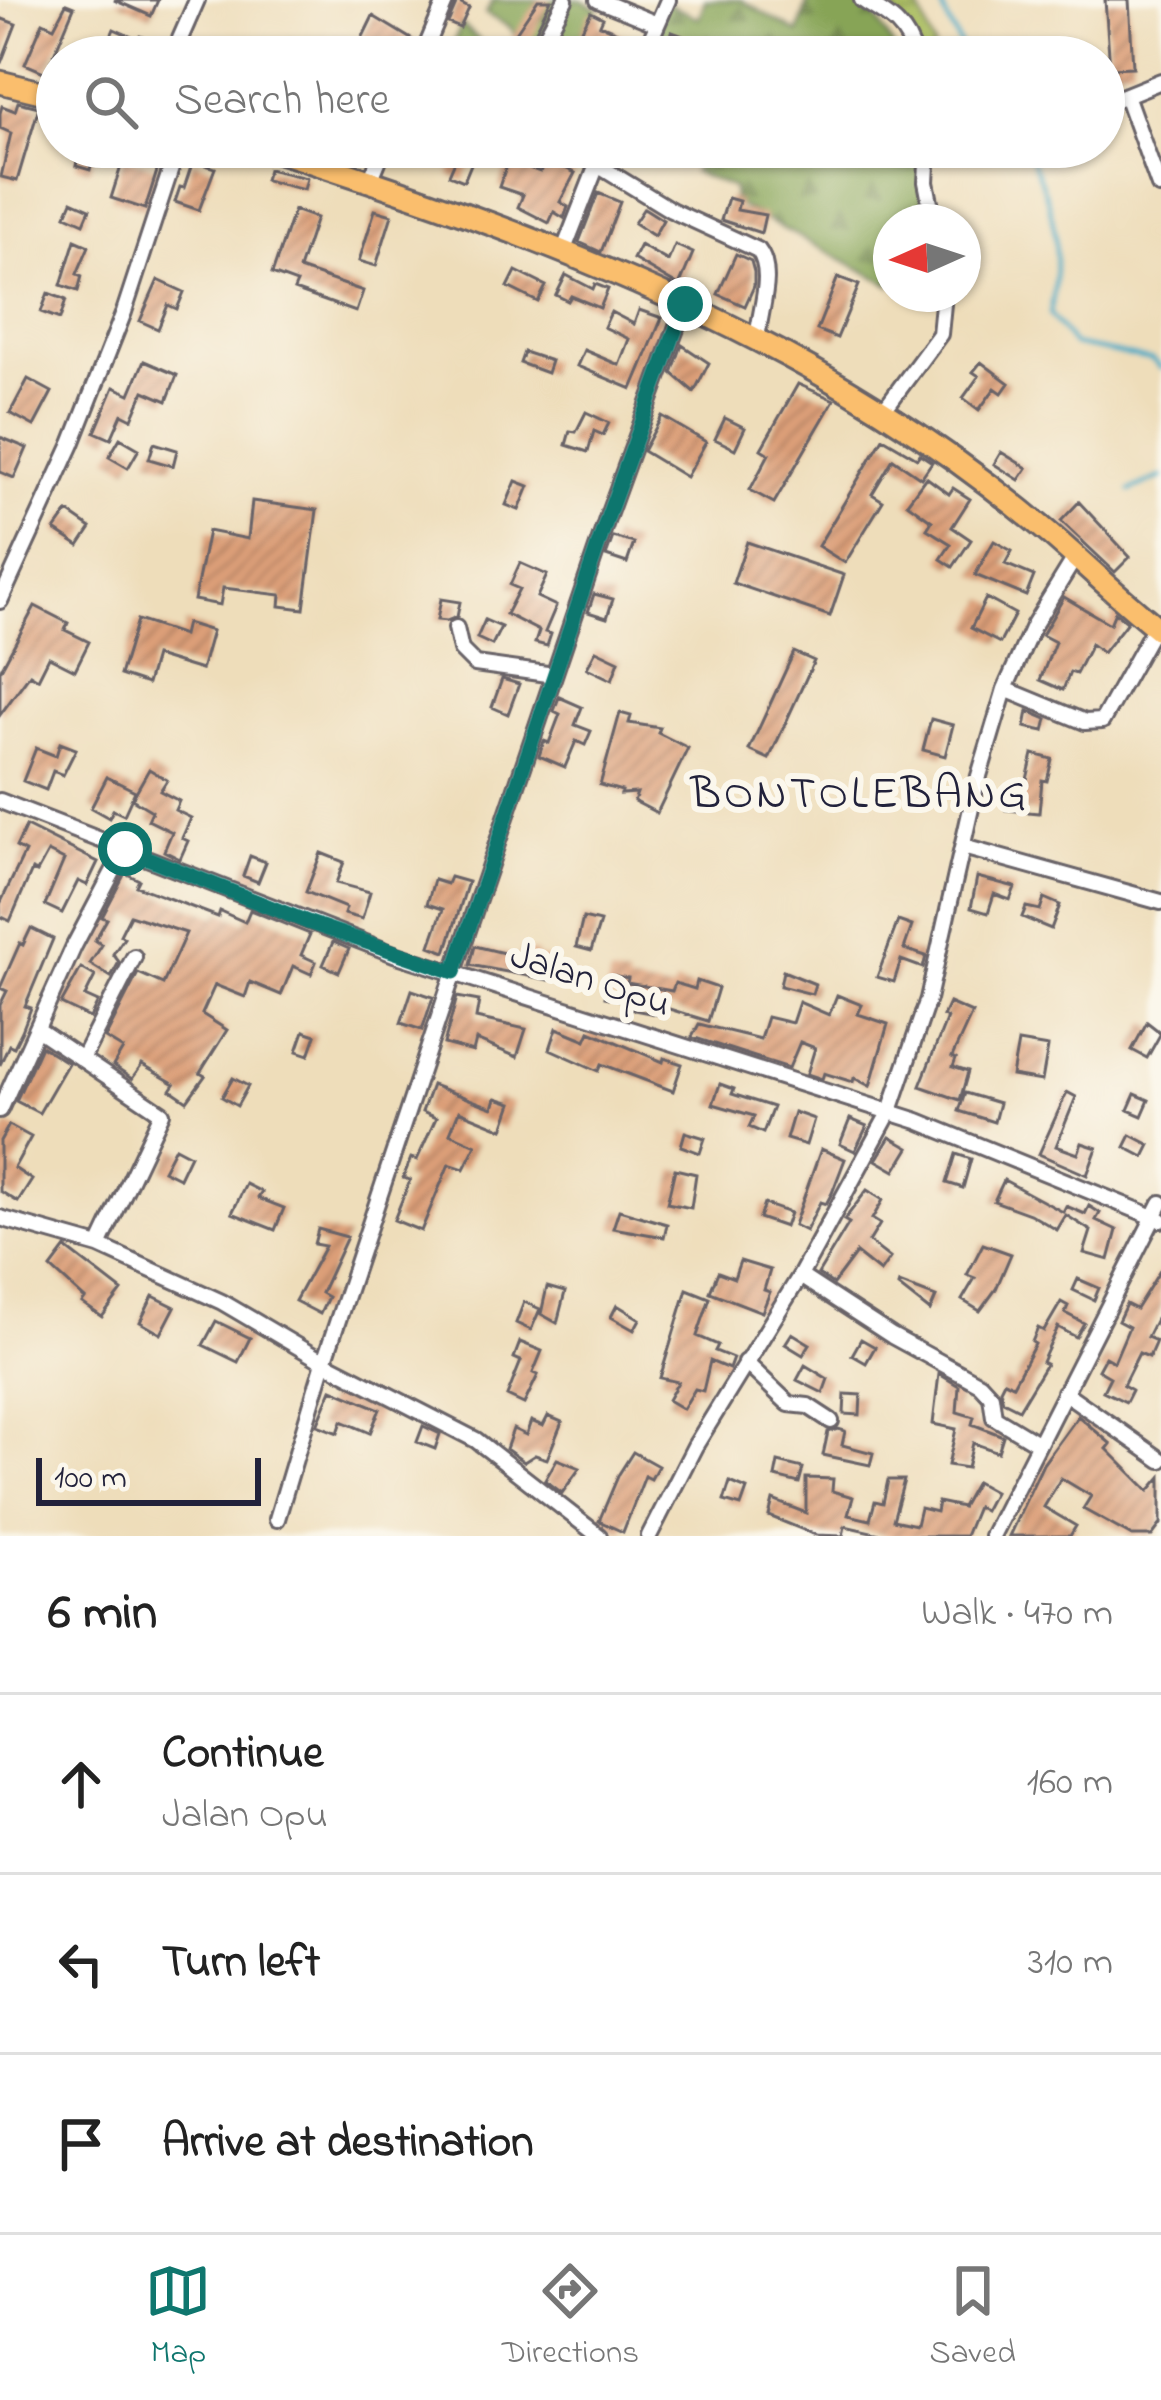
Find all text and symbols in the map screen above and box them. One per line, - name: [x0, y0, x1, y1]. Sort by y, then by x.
- search box: [36, 36, 1125, 168]
- icon: search: [78, 69, 144, 135]
- text: Search here: [174, 69, 390, 135]
- north arrow: [873, 204, 981, 312]
- route end: [658, 277, 712, 331]
- district label: BONTOLEBANG: [689, 763, 1030, 829]
- route start: [98, 822, 152, 876]
- street label: Jalan Opu: [502, 928, 678, 1034]
- scale bar: [36, 1452, 261, 1505]
- text: 100 m: [54, 1455, 127, 1503]
- text: 6 min: [48, 1577, 157, 1652]
- text: Walk · 470 m: [921, 1586, 1113, 1643]
- text: Continue: [162, 1722, 323, 1788]
- icon: ahead: [48, 1751, 114, 1817]
- text: 160 m: [1027, 1755, 1113, 1812]
- text: Jalan Opu: [162, 1788, 328, 1845]
- icon: left: [48, 1931, 114, 1997]
- text: Turn left: [162, 1931, 320, 1997]
- text: 310 m: [1028, 1935, 1113, 1992]
- icon: arrive: [48, 2111, 114, 2177]
- text: Arrive at destination: [162, 2111, 533, 2177]
- tab: Map: [145, 2258, 211, 2378]
- tab: Directions: [502, 2258, 639, 2378]
- tab: Saved: [930, 2258, 1016, 2378]

